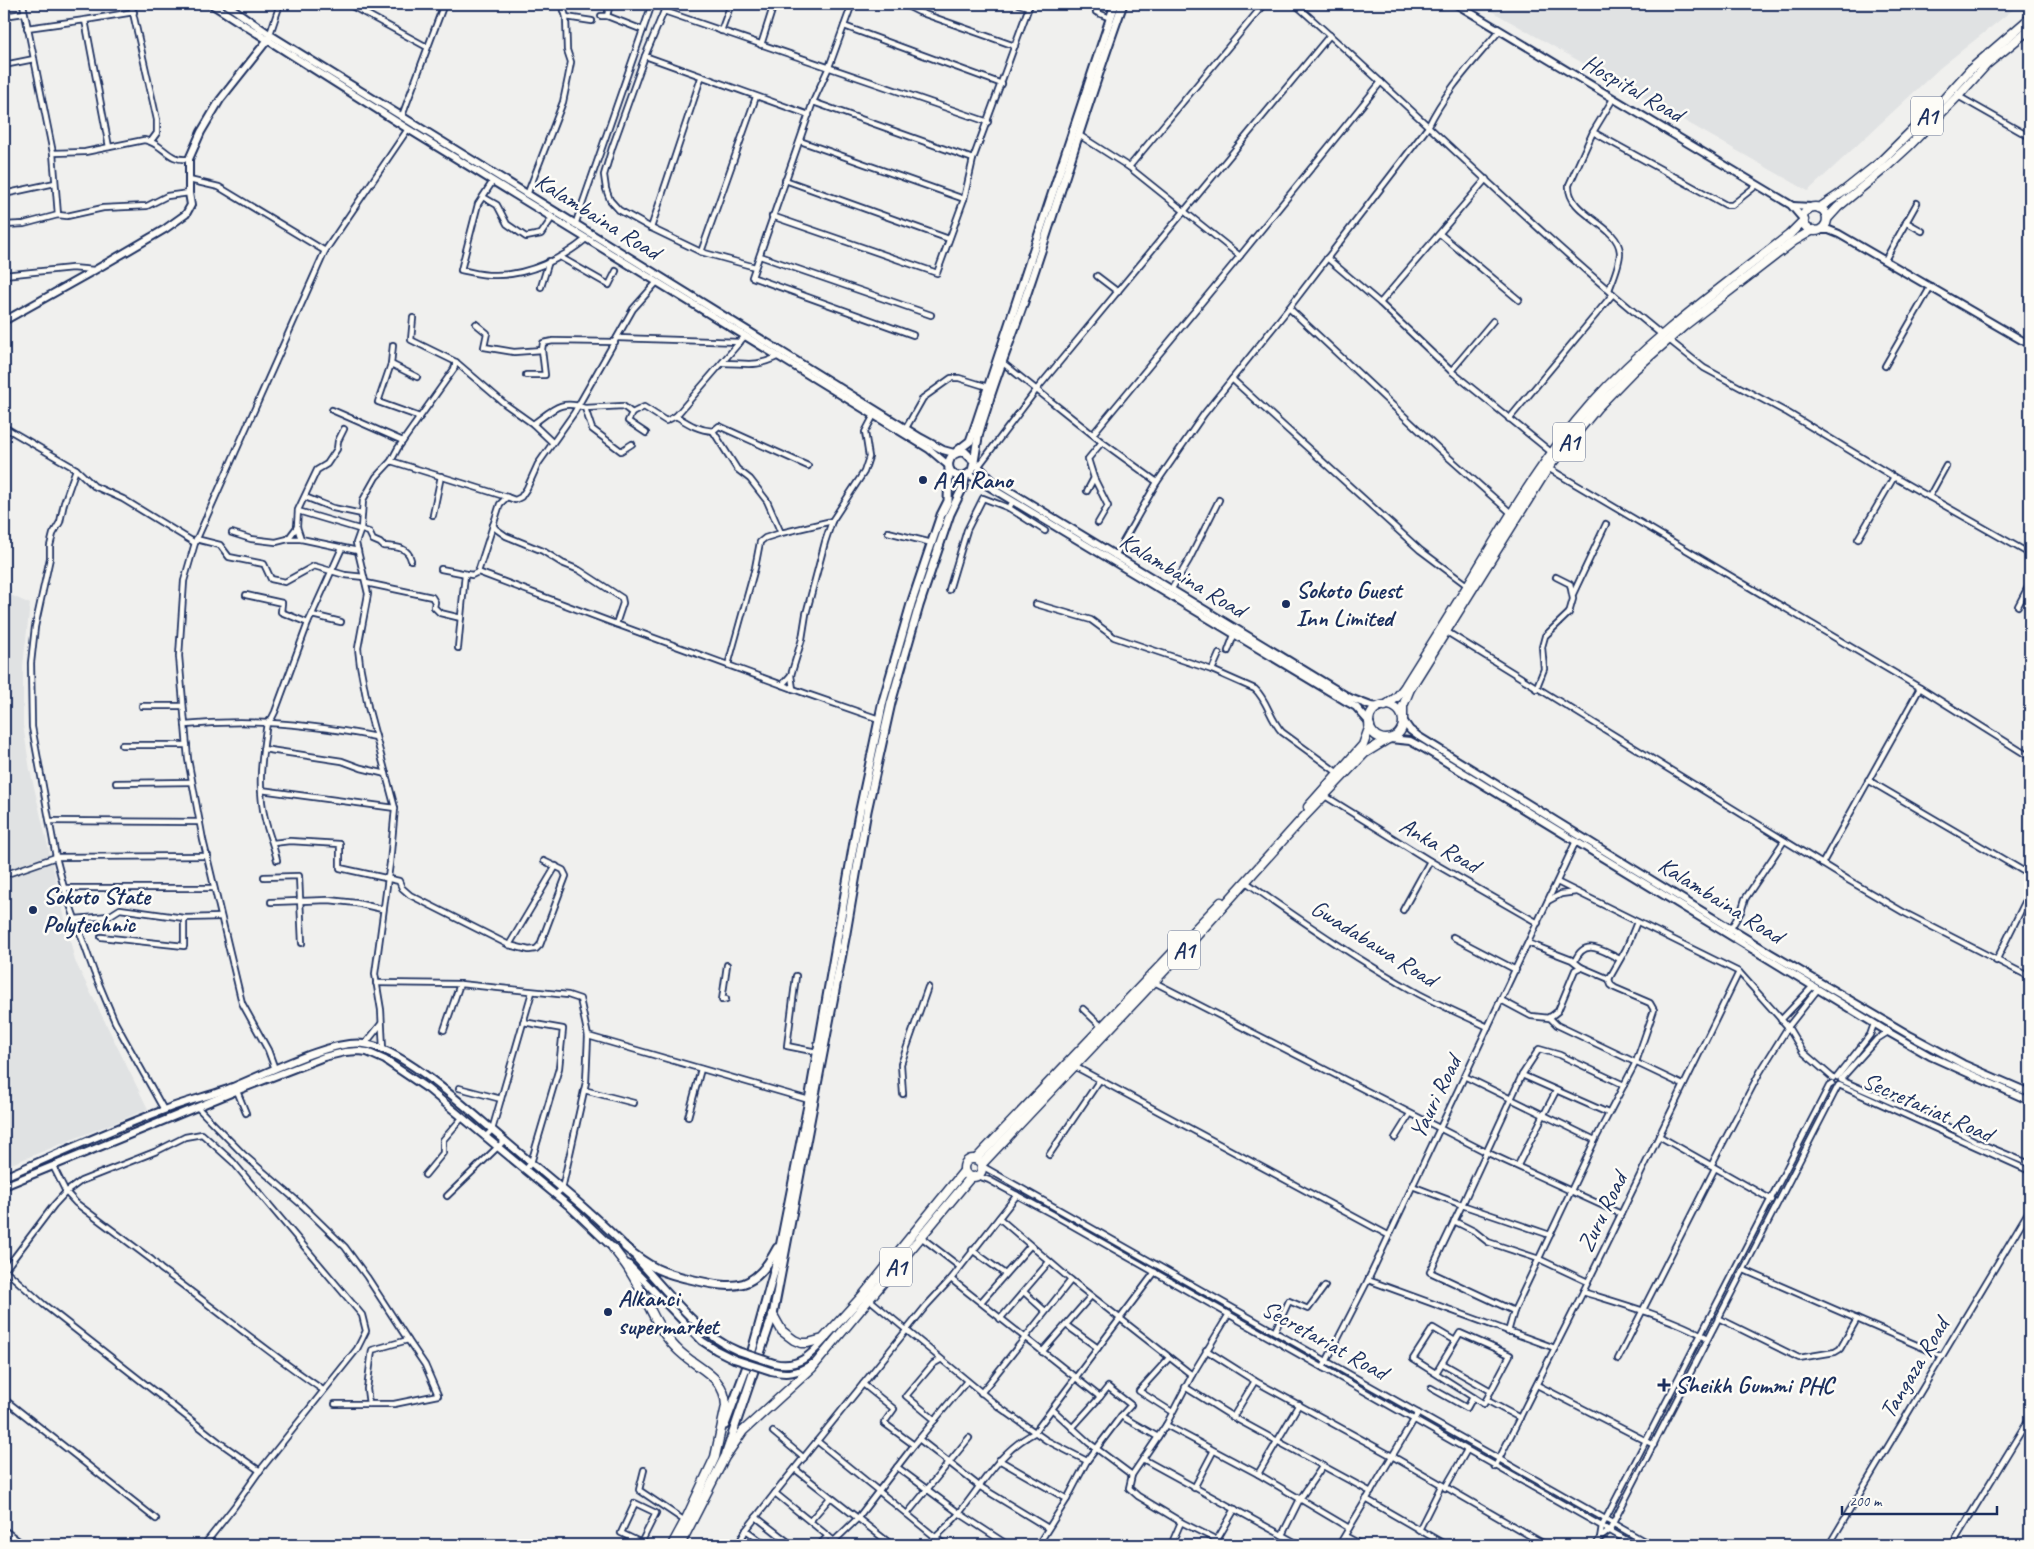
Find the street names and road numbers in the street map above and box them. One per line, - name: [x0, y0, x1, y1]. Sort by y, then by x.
- street label: Hospital Road: [1577, 47, 1692, 131]
- road number: A1: [1911, 96, 1943, 136]
- street label: Kalambaina Road: [530, 166, 669, 268]
- road number: A1: [1553, 422, 1585, 462]
- street label: Kalambaina Road: [1114, 526, 1255, 626]
- street label: Anka Road: [1394, 810, 1489, 882]
- street label: Kalambaina Road: [1653, 850, 1792, 952]
- street label: Gwadabawa Road: [1305, 892, 1446, 996]
- road number: A1: [1168, 930, 1200, 970]
- street label: Yauri Road: [1402, 1048, 1469, 1143]
- street label: Secretariat Road: [1858, 1065, 2001, 1150]
- street label: Zuru Road: [1570, 1164, 1636, 1256]
- road number: A1: [880, 1248, 912, 1286]
- street label: Secretariat Road: [1257, 1293, 1396, 1389]
- street label: Tangaza Road: [1872, 1309, 1957, 1424]

